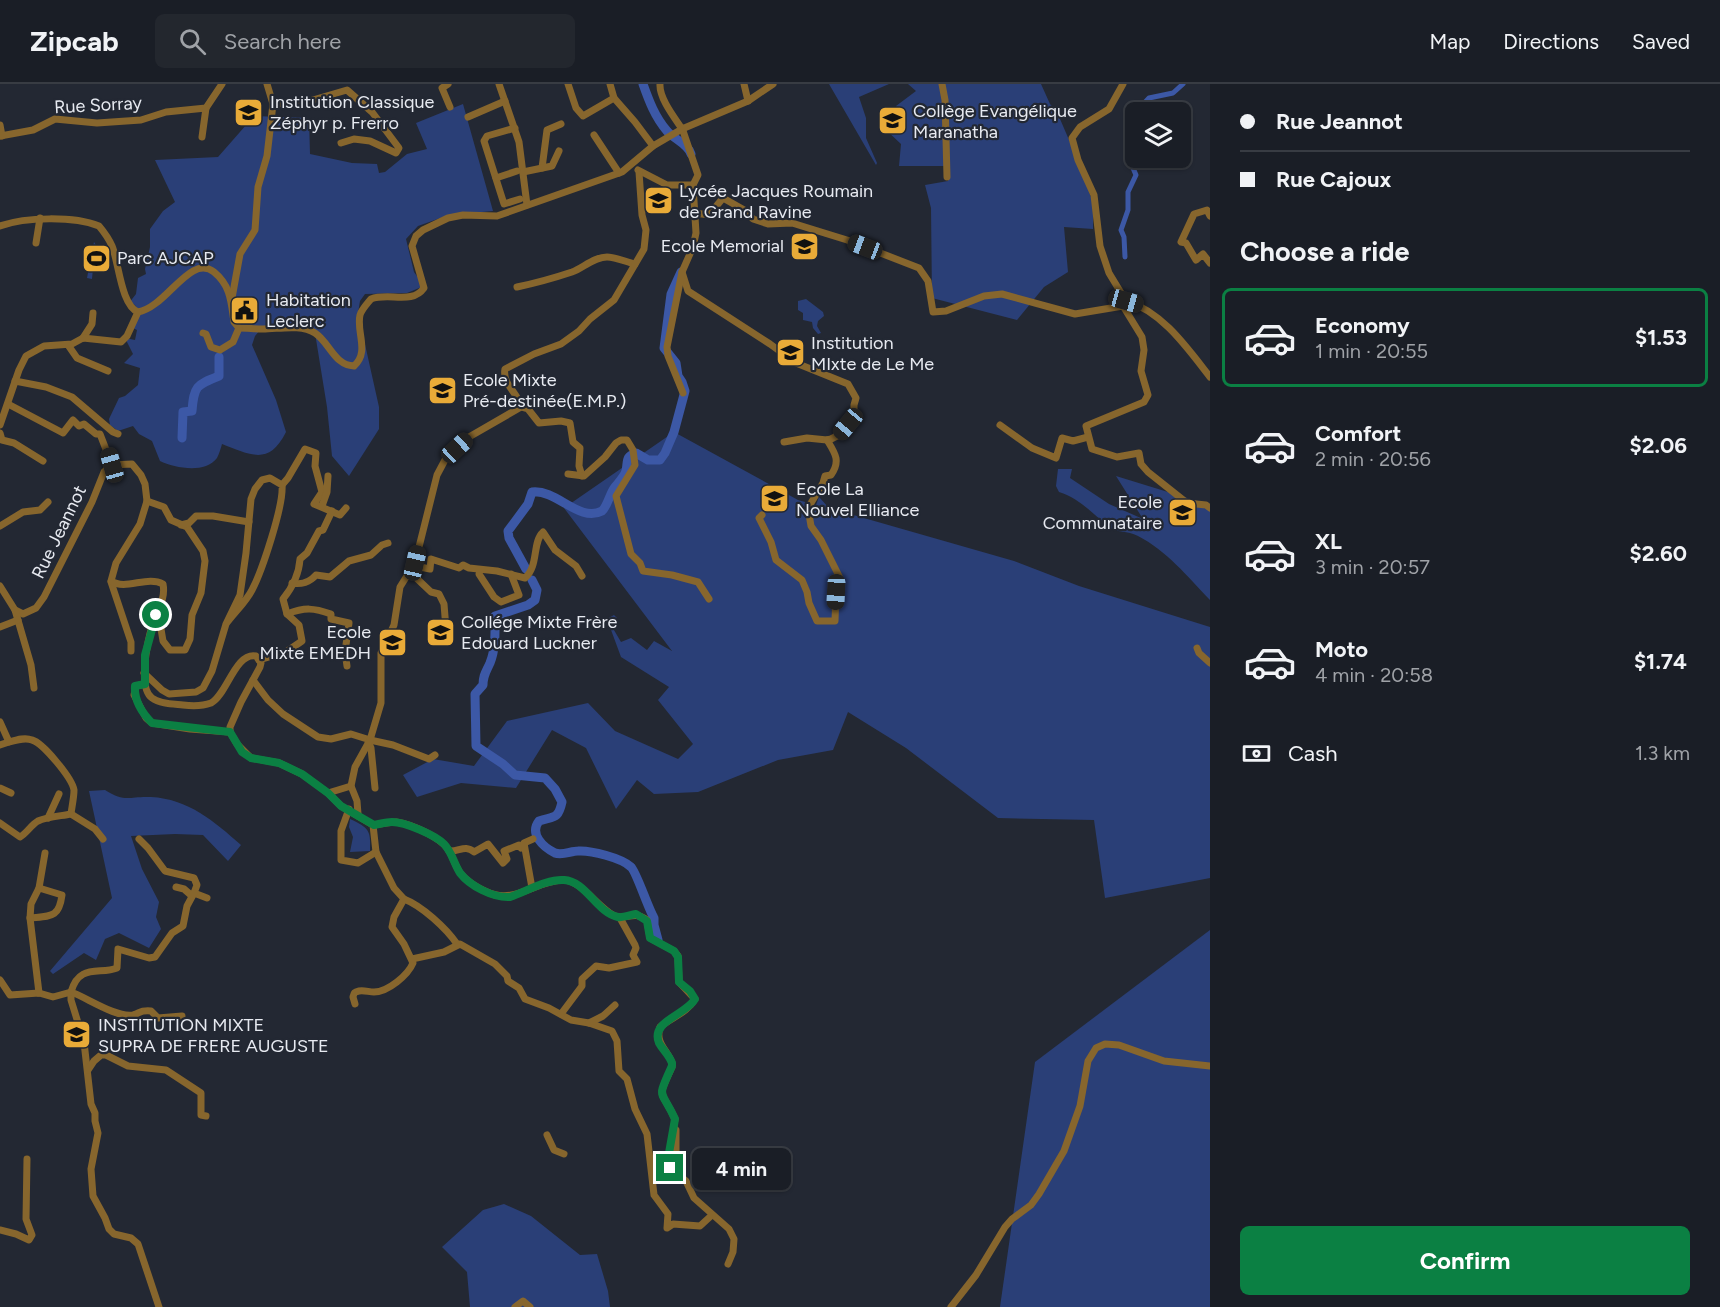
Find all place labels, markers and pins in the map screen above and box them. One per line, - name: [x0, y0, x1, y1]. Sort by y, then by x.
- place label: Institution Classique Zéphyr p. Frerro: [270, 91, 435, 134]
- school or university icon: Institution Classique Zéphyr p. Frerro: [233, 96, 265, 128]
- place label: Collège Evangélique Maranatha: [913, 100, 1077, 143]
- school or university icon: Collège Evangélique Maranatha: [876, 105, 908, 137]
- place label: Lycée Jacques Roumain de Grand Ravine: [679, 180, 873, 223]
- school or university icon: Lycée Jacques Roumain de Grand Ravine: [642, 185, 674, 217]
- school or university icon: Ecole Memorial: [789, 230, 821, 262]
- place label: Ecole Memorial: [661, 235, 784, 257]
- sports icon: Parc AJCAP: [80, 242, 112, 274]
- place label: Parc AJCAP: [117, 247, 214, 269]
- place label: Habitation Leclerc: [266, 289, 351, 332]
- public building icon: Habitation Leclerc: [229, 294, 261, 326]
- place label: Institution MIxte de Le Me: [811, 332, 934, 375]
- school or university icon: Institution MIxte de Le Me: [774, 337, 806, 369]
- place label: Ecole Mixte Pré-destinée(E.M.P.): [463, 369, 626, 412]
- school or university icon: Ecole Mixte Pré-destinée(E.M.P.): [426, 374, 458, 406]
- place label: Ecole La Nouvel Elliance: [796, 478, 920, 521]
- school or university icon: Ecole La Nouvel Elliance: [759, 483, 791, 515]
- place label: Ecole Communataire: [1043, 491, 1162, 534]
- school or university icon: Ecole Communataire: [1167, 496, 1199, 528]
- place label: Collége Mixte Frère Edouard Luckner: [461, 611, 618, 654]
- school or university icon: Collége Mixte Frère Edouard Luckner: [424, 616, 456, 648]
- place label: Ecole Mixte EMEDH: [260, 621, 371, 664]
- school or university icon: Ecole Mixte EMEDH: [376, 626, 408, 658]
- place label: INSTITUTION MIXTE SUPRA DE FRERE AUGUSTE: [98, 1014, 329, 1057]
- school or university icon: INSTITUTION MIXTE SUPRA DE FRERE AUGUSTE: [61, 1019, 93, 1051]

